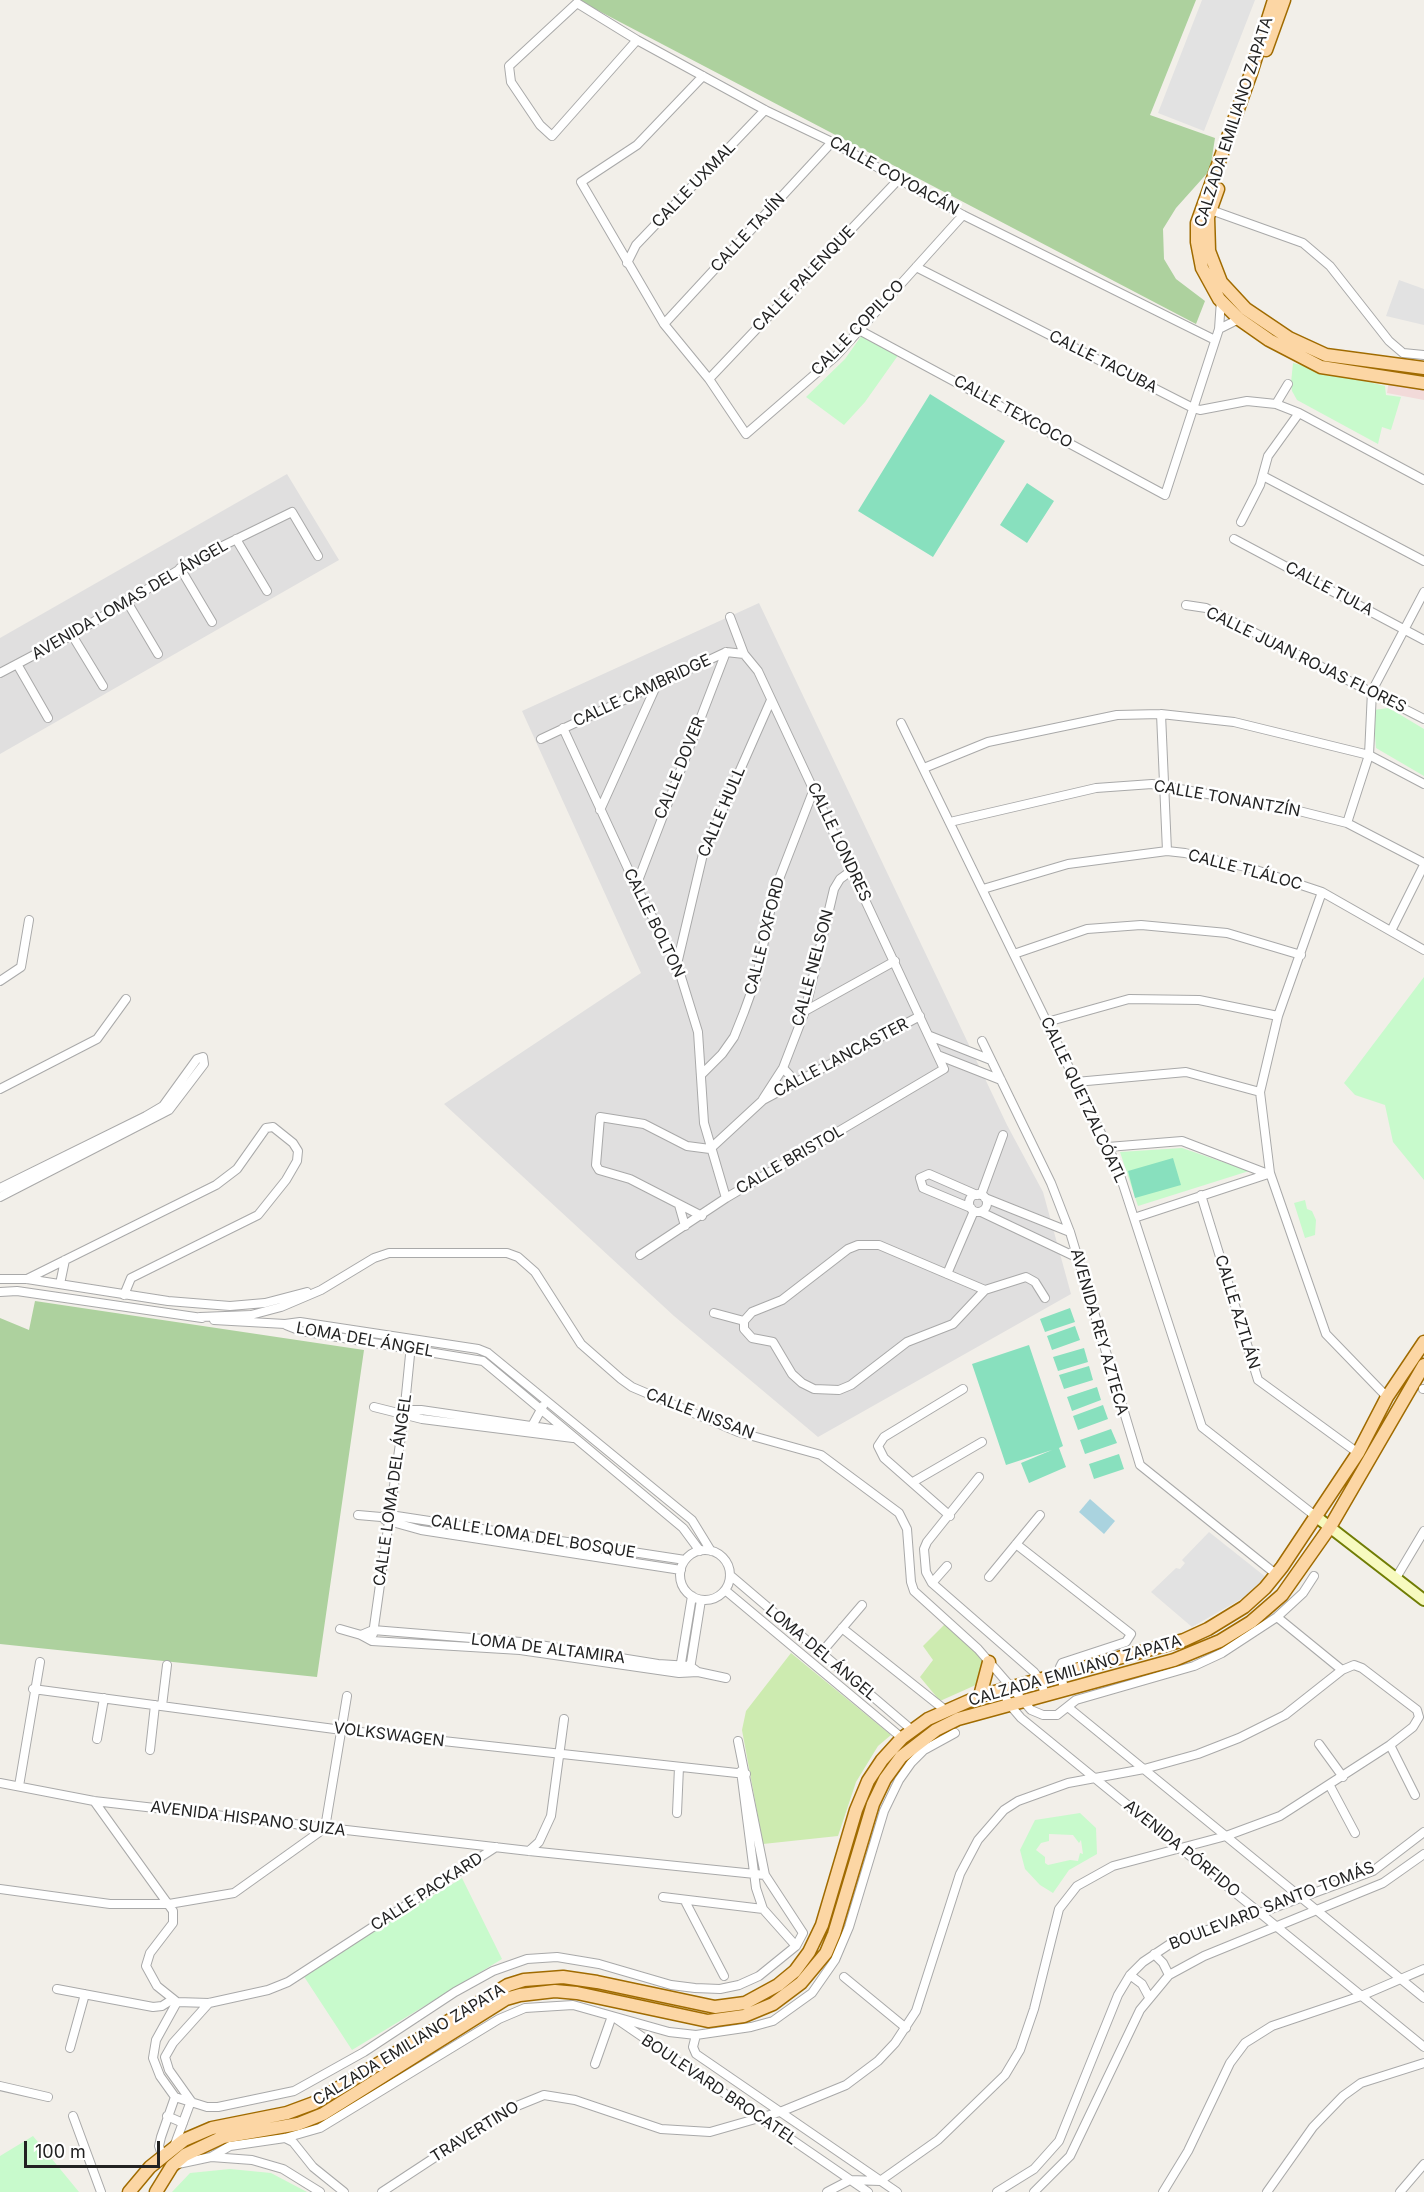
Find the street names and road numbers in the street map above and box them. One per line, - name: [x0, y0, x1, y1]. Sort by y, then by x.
- street label: CALZADA EMILIANO ZAPATA: [1191, 14, 1277, 230]
- street label: CALLE COYOACÁN: [826, 132, 962, 220]
- street label: CALLE UXMAL: [648, 138, 740, 232]
- street label: CALLE TAJÍN: [707, 190, 789, 276]
- street label: CALLE PALENQUE: [749, 222, 859, 336]
- street label: CALLE COPILCO: [807, 276, 909, 380]
- street label: CALLE TACUBA: [1046, 326, 1160, 398]
- street label: CALLE TEXCOCO: [950, 371, 1076, 453]
- street label: AVENIDA LOMAS DEL ÁNGEL: [29, 536, 231, 664]
- street label: CALLE TULA: [1282, 558, 1376, 620]
- street label: CALLE JUAN ROJAS FLORES: [1203, 603, 1409, 717]
- street label: CALLE CAMBRIDGE: [570, 651, 714, 731]
- street label: CALLE DOVER: [651, 714, 709, 822]
- street label: CALLE HULL: [694, 764, 750, 860]
- street label: CALLE TONANTZÍN: [1152, 777, 1302, 821]
- street label: CALLE LONDRES: [803, 779, 875, 905]
- street label: CALLE TLÁLOC: [1186, 846, 1304, 894]
- street label: CALLE BOLTON: [619, 865, 689, 981]
- street label: CALLE OXFORD: [741, 875, 789, 997]
- street label: CALLE NELSON: [788, 908, 838, 1028]
- street label: CALLE LANCASTER: [770, 1014, 912, 1102]
- street label: CALLE QUETZALCÓATL: [1036, 1014, 1130, 1186]
- street label: CALLE BRISTOL: [733, 1121, 847, 1199]
- street label: AVENIDA REY AZTECA: [1066, 1247, 1132, 1417]
- street label: CALLE AZTLÁN: [1211, 1253, 1263, 1371]
- street label: LOMA DEL ÁNGEL: [295, 1318, 435, 1362]
- street label: CALLE NISSAN: [643, 1385, 757, 1443]
- street label: CALLE LOMA DEL ÁNGEL: [370, 1393, 416, 1587]
- street label: CALLE LOMA DEL BOSQUE: [429, 1511, 637, 1563]
- street label: LOMA DEL ÁNGEL: [762, 1601, 880, 1705]
- street label: LOMA DE ALTAMIRA: [470, 1630, 626, 1668]
- street label: CALZADA EMILIANO ZAPATA: [966, 1631, 1184, 1711]
- street label: VOLKSWAGEN: [332, 1719, 446, 1751]
- street label: AVENIDA PÓRFIDO: [1120, 1796, 1244, 1902]
- street label: AVENIDA HISPANO SUIZA: [149, 1798, 347, 1840]
- street label: CALLE PACKARD: [367, 1849, 487, 1935]
- street label: BOULEVARD SANTO TOMÁS: [1167, 1858, 1377, 1954]
- street label: CALZADA EMILIANO ZAPATA: [310, 1980, 508, 2110]
- street label: BOULEVARD BROCATEL: [638, 2031, 800, 2149]
- street label: TRAVERTINO: [427, 2097, 523, 2167]

